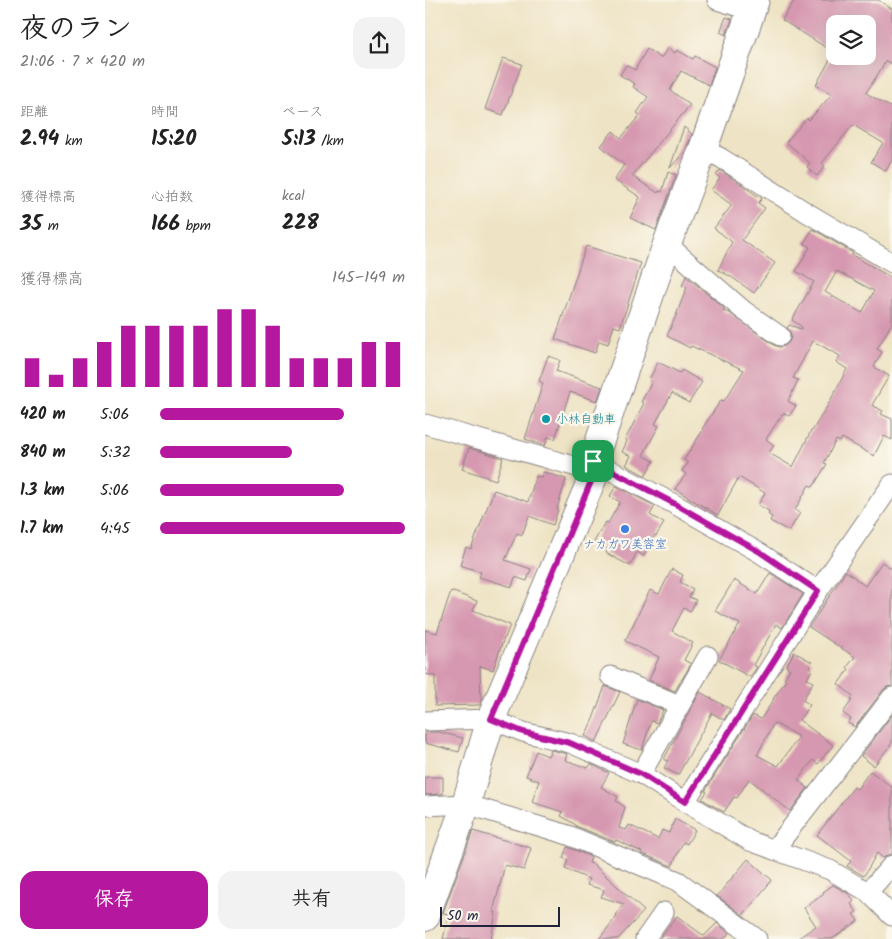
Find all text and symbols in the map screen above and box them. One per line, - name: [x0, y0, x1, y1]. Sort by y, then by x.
- text: 夜のラン: [20, 7, 132, 52]
- map controls: [826, 15, 876, 65]
- button: layers: [826, 15, 876, 65]
- button: share: [353, 17, 405, 69]
- text: 21:06 · 7 × 420 m: [20, 49, 145, 74]
- text: 距離: [20, 101, 48, 123]
- text: 時間: [151, 101, 179, 123]
- text: ペース: [282, 101, 323, 123]
- text: 2.94: [20, 123, 59, 156]
- text: 15:20: [151, 123, 196, 156]
- text: 5:13: [282, 123, 316, 156]
- text: km: [59, 130, 83, 152]
- text: /km: [316, 130, 344, 152]
- text: kcal: [282, 185, 305, 207]
- text: 獲得標高: [20, 186, 76, 208]
- text: 心拍数: [151, 186, 193, 208]
- text: 228: [282, 207, 319, 240]
- text: 35: [20, 208, 42, 241]
- text: 166: [151, 208, 180, 241]
- text: m: [42, 215, 59, 237]
- text: bpm: [180, 215, 211, 237]
- text: 145–149 m: [332, 265, 405, 290]
- text: 獲得標高: [20, 267, 84, 292]
- text: 420 m: [20, 402, 66, 427]
- text: 5:06: [100, 402, 129, 427]
- place label: 小林自動車: [556, 410, 616, 429]
- marker: 小林自動車: [540, 413, 552, 425]
- text: 840 m: [20, 440, 66, 465]
- text: 5:32: [100, 440, 131, 465]
- pin: [572, 440, 614, 482]
- icon: arrive: [579, 447, 607, 475]
- text: 1.3 km: [20, 478, 65, 503]
- text: 5:06: [100, 478, 129, 503]
- text: 1.7 km: [20, 516, 63, 541]
- text: 4:45: [100, 516, 130, 541]
- marker: ナカガワ美容室: [619, 523, 631, 535]
- place label: ナカガワ美容室: [583, 535, 667, 554]
- button: 保存: [20, 871, 208, 929]
- button: 共有: [218, 871, 405, 929]
- scale bar: [440, 904, 560, 927]
- text: 50 m: [447, 905, 478, 927]

